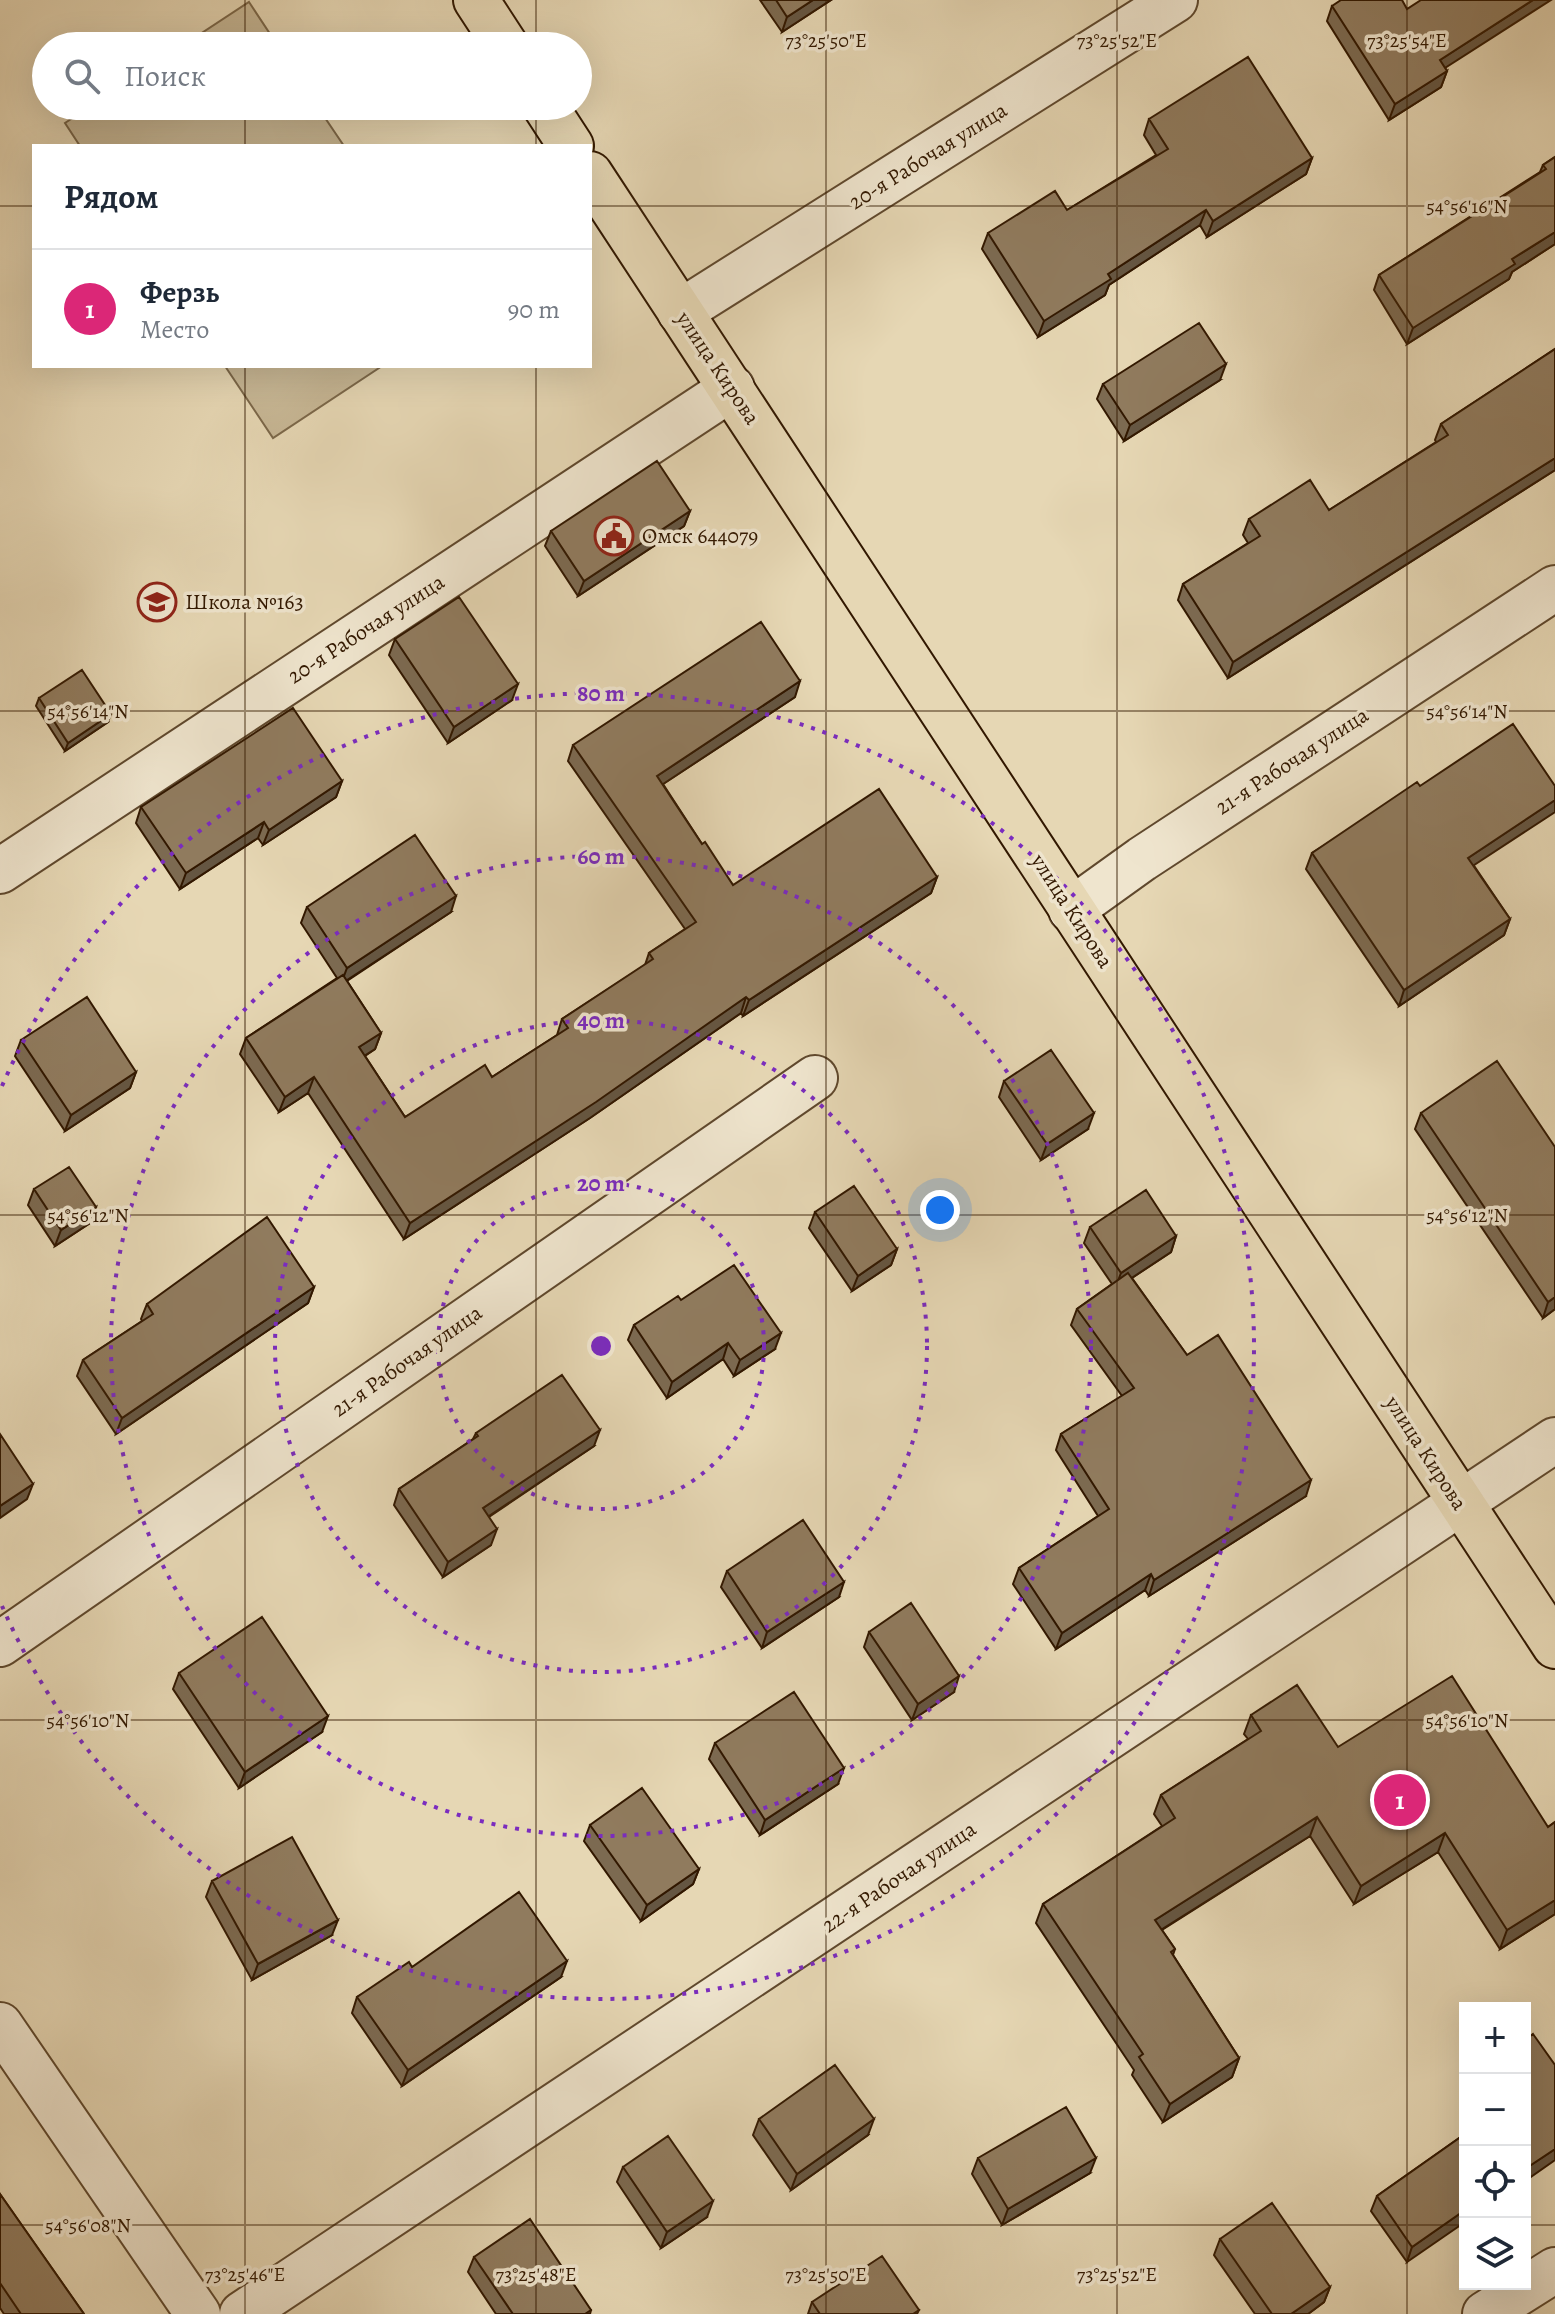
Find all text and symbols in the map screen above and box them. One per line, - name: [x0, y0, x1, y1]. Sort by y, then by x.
- text: 73°25'50"E: [785, 27, 867, 54]
- text: 73°25'52"E: [1077, 27, 1157, 54]
- text: 73°25'54"E: [1367, 27, 1447, 54]
- search box: [32, 32, 592, 120]
- icon: search: [60, 54, 104, 98]
- text: Поиск: [124, 56, 206, 96]
- street label: 20-я Рабочая улица: [843, 95, 1014, 217]
- text: Рядом: [64, 173, 158, 220]
- text: 54°56'16"N: [1426, 193, 1508, 220]
- text: Ферзь: [140, 272, 219, 312]
- text: 1: [85, 292, 95, 327]
- text: 90 m: [508, 292, 560, 327]
- street label: улица Кирова: [668, 305, 767, 431]
- text: Место: [140, 312, 209, 347]
- public building icon: Омск 644079: [593, 515, 635, 557]
- place label: Омск 644079: [642, 521, 758, 551]
- street label: 20-я Рабочая улица: [282, 567, 451, 691]
- school or university icon: Школа №163: [136, 581, 178, 623]
- place label: Школа №163: [185, 587, 304, 617]
- text: 80 m: [577, 677, 625, 709]
- text: 54°56'14"N: [47, 698, 129, 725]
- text: 54°56'14"N: [1426, 698, 1508, 725]
- street label: 21-я Рабочая улица: [1210, 700, 1375, 822]
- text: 60 m: [577, 840, 625, 872]
- street label: улица Кирова: [1023, 847, 1121, 975]
- text: 40 m: [577, 1004, 625, 1036]
- text: 20 m: [577, 1167, 625, 1199]
- your location: [920, 1190, 960, 1230]
- text: 54°56'12"N: [47, 1202, 129, 1229]
- text: 54°56'12"N: [1426, 1202, 1508, 1229]
- street label: 21-я Рабочая улица: [326, 1297, 489, 1424]
- centre of rings: [587, 1332, 615, 1360]
- street label: улица Кирова: [1377, 1389, 1475, 1517]
- text: 54°56'10"N: [47, 1707, 129, 1734]
- text: 54°56'10"N: [1426, 1707, 1508, 1734]
- pin: 1: [1374, 1770, 1426, 1830]
- street label: 22-я Рабочая улица: [816, 1814, 983, 1940]
- map controls: [1459, 2002, 1531, 2290]
- button: +: [1459, 2002, 1531, 2074]
- button: −: [1459, 2074, 1531, 2146]
- button: locate: [1459, 2146, 1531, 2218]
- text: 54°56'08"N: [45, 2212, 131, 2239]
- button: layers: [1459, 2218, 1531, 2290]
- text: 73°25'46"E: [205, 2261, 285, 2288]
- text: 73°25'48"E: [496, 2261, 576, 2288]
- text: 73°25'50"E: [785, 2261, 867, 2288]
- text: 73°25'52"E: [1077, 2261, 1157, 2288]

